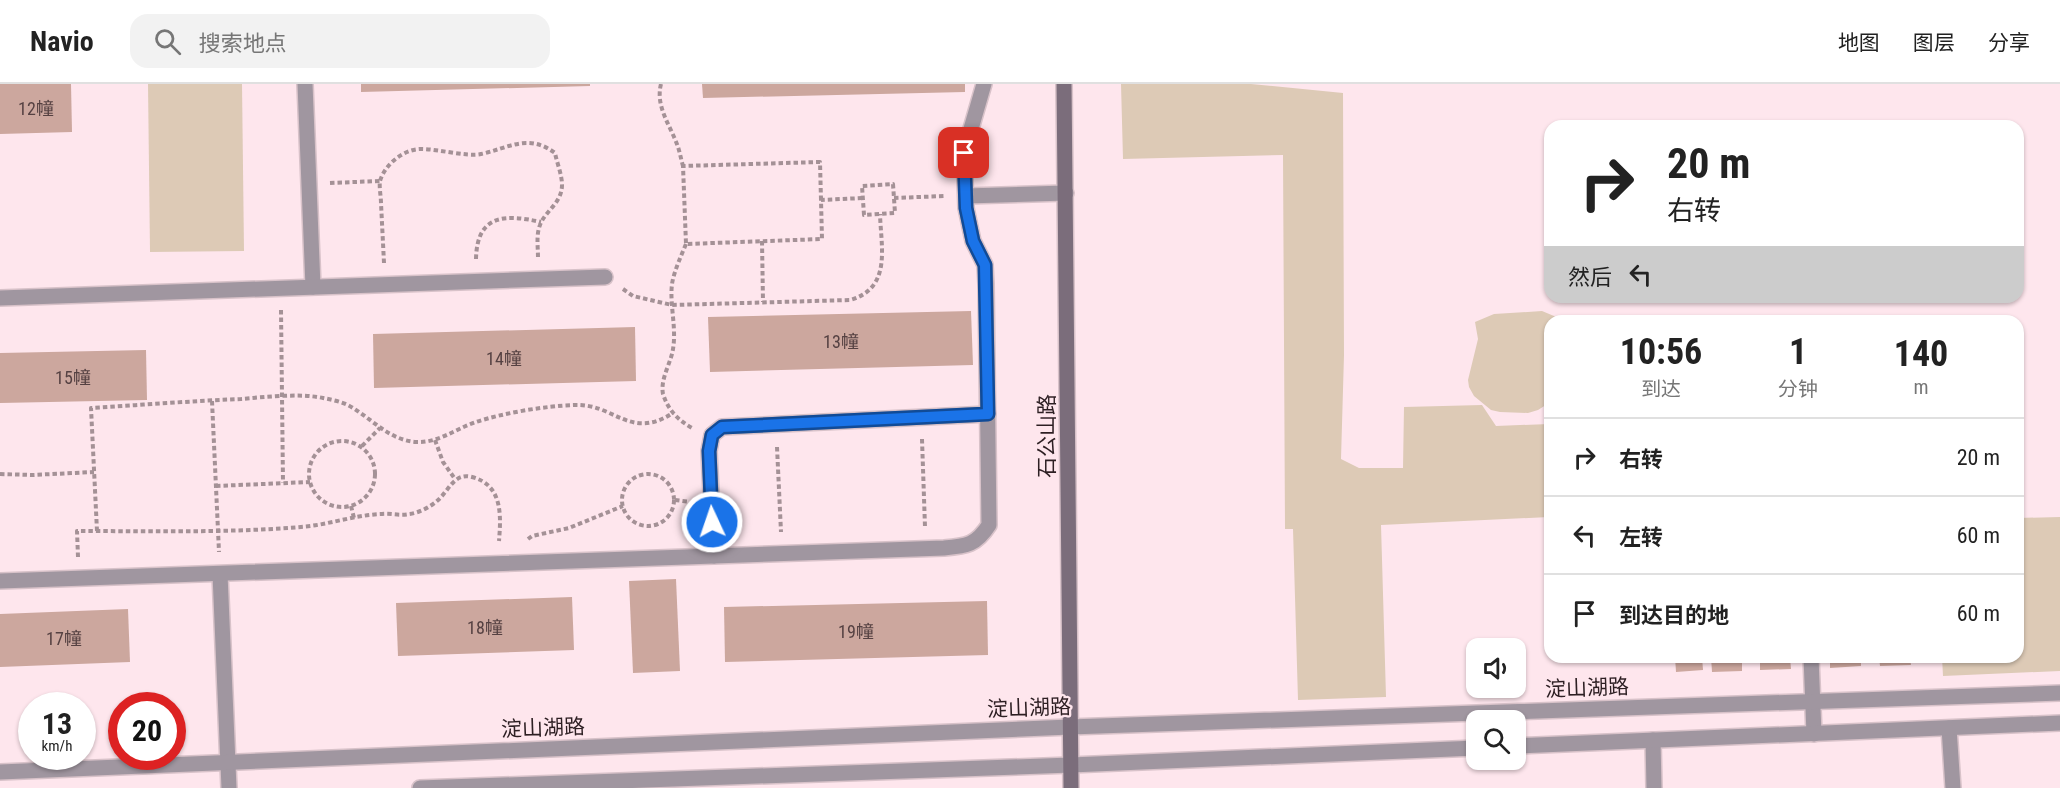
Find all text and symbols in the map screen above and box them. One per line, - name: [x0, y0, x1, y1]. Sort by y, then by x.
- search box: [130, 14, 550, 68]
- text: Navio: [30, 25, 94, 58]
- icon: search: [151, 25, 184, 58]
- text: 搜索地点: [199, 31, 287, 56]
- text: 地图: [1838, 31, 1880, 55]
- text: 图层: [1913, 31, 1955, 55]
- text: 分享: [1988, 31, 2030, 55]
- house number: 12幢: [18, 98, 54, 119]
- pin: [938, 127, 989, 178]
- icon: arrive: [947, 136, 980, 169]
- text: 20 m: [1667, 139, 1750, 188]
- icon: right: [1568, 144, 1646, 222]
- text: 右转: [1667, 195, 1721, 227]
- icon: left: [1624, 258, 1657, 291]
- text: 然后: [1568, 265, 1612, 290]
- house number: 13幢: [823, 331, 859, 352]
- text: 10:56: [1620, 331, 1702, 373]
- text: 1: [1789, 331, 1807, 373]
- text: 140: [1894, 333, 1948, 375]
- house number: 14幢: [486, 348, 522, 369]
- house number: 15幢: [55, 367, 91, 388]
- text: m: [1913, 375, 1929, 399]
- text: 到达: [1641, 377, 1681, 401]
- text: 分钟: [1778, 377, 1818, 401]
- street label: 石公山路: [1035, 394, 1059, 478]
- icon: right: [1568, 441, 1601, 474]
- text: 20 m: [1957, 445, 2000, 470]
- text: 右转: [1619, 447, 1663, 472]
- position arrow: [680, 490, 744, 554]
- icon: left: [1568, 519, 1601, 552]
- text: 60 m: [1957, 523, 2000, 548]
- text: 左转: [1619, 525, 1663, 550]
- icon: arrive: [1568, 597, 1601, 630]
- text: 60 m: [1957, 601, 2000, 626]
- text: 到达目的地: [1619, 603, 1729, 628]
- house number: 18幢: [467, 617, 503, 638]
- house number: 19幢: [838, 621, 874, 642]
- house number: 17幢: [46, 628, 82, 649]
- map controls: [1466, 638, 1526, 770]
- button: sound: [1466, 638, 1526, 698]
- street label: 淀山湖路: [1545, 675, 1629, 701]
- speed limit sign: 20: [108, 692, 186, 770]
- street label: 淀山湖路: [987, 695, 1071, 721]
- text: 13: [42, 706, 72, 741]
- button: search: [1466, 710, 1526, 770]
- street label: 淀山湖路: [501, 715, 585, 741]
- text: km/h: [42, 737, 72, 755]

